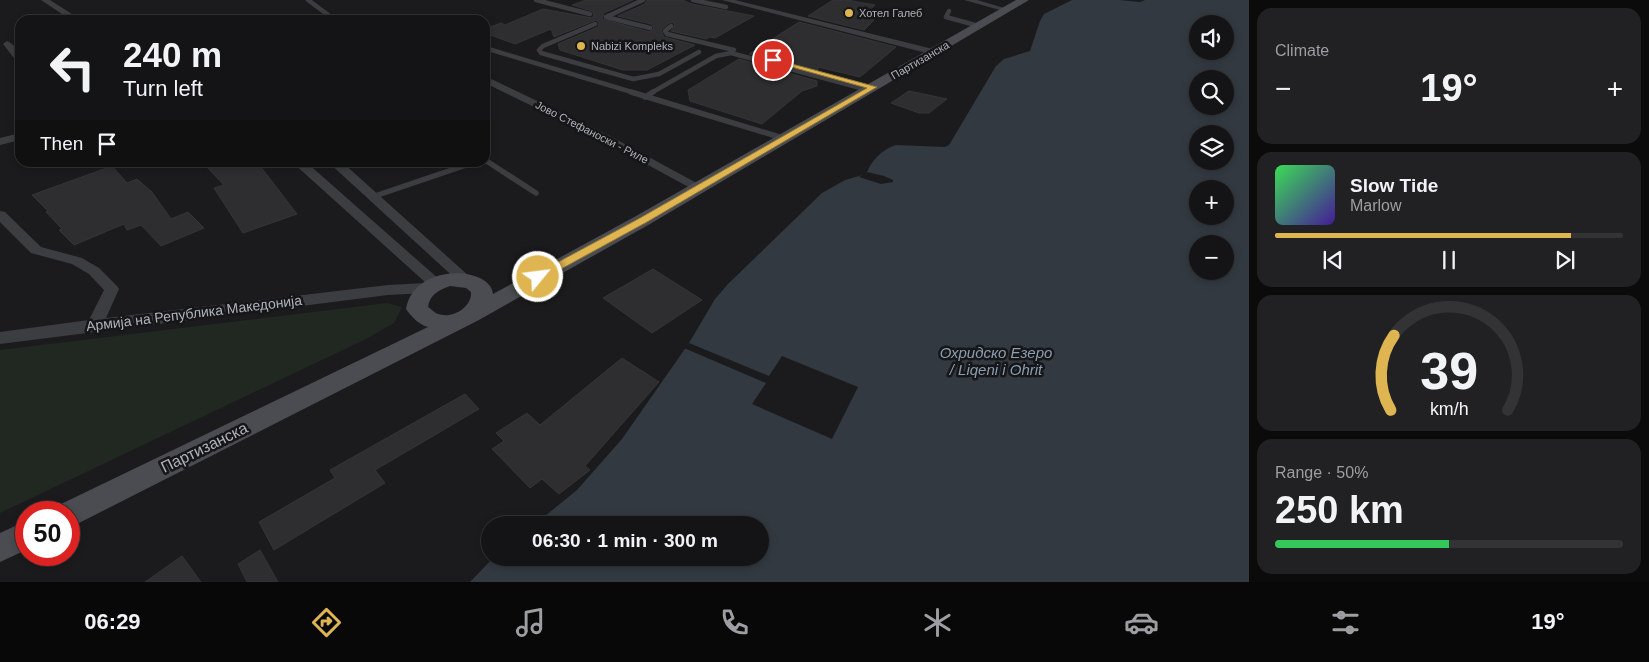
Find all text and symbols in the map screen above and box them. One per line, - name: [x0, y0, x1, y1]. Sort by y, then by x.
- marker: Хотел Галеб: [843, 7, 855, 19]
- place label: Хотел Галеб: [859, 7, 922, 19]
- map controls: [1189, 15, 1234, 280]
- button: sound: [1189, 15, 1234, 60]
- icon: left: [40, 35, 105, 100]
- text: 240 m: [123, 35, 222, 74]
- street label: Партизанска: [889, 38, 952, 81]
- pin: [752, 39, 794, 81]
- marker: Nabizi Kompleks: [575, 40, 587, 52]
- place label: Nabizi Kompleks: [591, 40, 673, 52]
- text: Climate: [1275, 42, 1329, 59]
- icon: arrive: [759, 46, 787, 74]
- text: 19°: [1420, 67, 1478, 109]
- button: search: [1189, 70, 1234, 115]
- text: −: [1275, 73, 1291, 104]
- text: +: [1607, 73, 1623, 104]
- text: Turn left: [123, 76, 203, 101]
- street label: Јово Стефаноски - Риле: [534, 98, 650, 166]
- button: layers: [1189, 125, 1234, 170]
- icon: arrive: [93, 130, 121, 158]
- text: Then: [40, 133, 83, 154]
- text: Slow Tide: [1350, 175, 1438, 196]
- button: +: [1189, 180, 1234, 225]
- text: Marlow: [1350, 197, 1402, 214]
- button: −: [1189, 235, 1234, 280]
- icon: previous: [1319, 246, 1347, 274]
- icon: pause: [1435, 246, 1463, 274]
- icon: next: [1551, 246, 1579, 274]
- position arrow: [511, 250, 563, 302]
- street label: Армија на Република Македонија: [85, 292, 303, 334]
- text: 39: [1420, 342, 1478, 400]
- water label: Охридско Езеро / Liqeni i Ohrit: [940, 344, 1052, 378]
- text: km/h: [1430, 399, 1468, 419]
- street label: Партизанска: [158, 419, 251, 476]
- text: Range · 50%: [1275, 464, 1368, 481]
- text: 250 km: [1275, 489, 1404, 531]
- speed limit sign: 50: [15, 501, 80, 566]
- text: 06:30 · 1 min · 300 m: [532, 530, 718, 551]
- icon: directions: [309, 605, 344, 640]
- icon: music: [513, 605, 548, 640]
- icon: phone: [717, 605, 752, 640]
- icon: climate: [920, 605, 955, 640]
- icon: car: [1124, 605, 1159, 640]
- icon: filters: [1328, 605, 1363, 640]
- text: 06:29: [84, 609, 141, 634]
- text: 19°: [1531, 609, 1565, 634]

